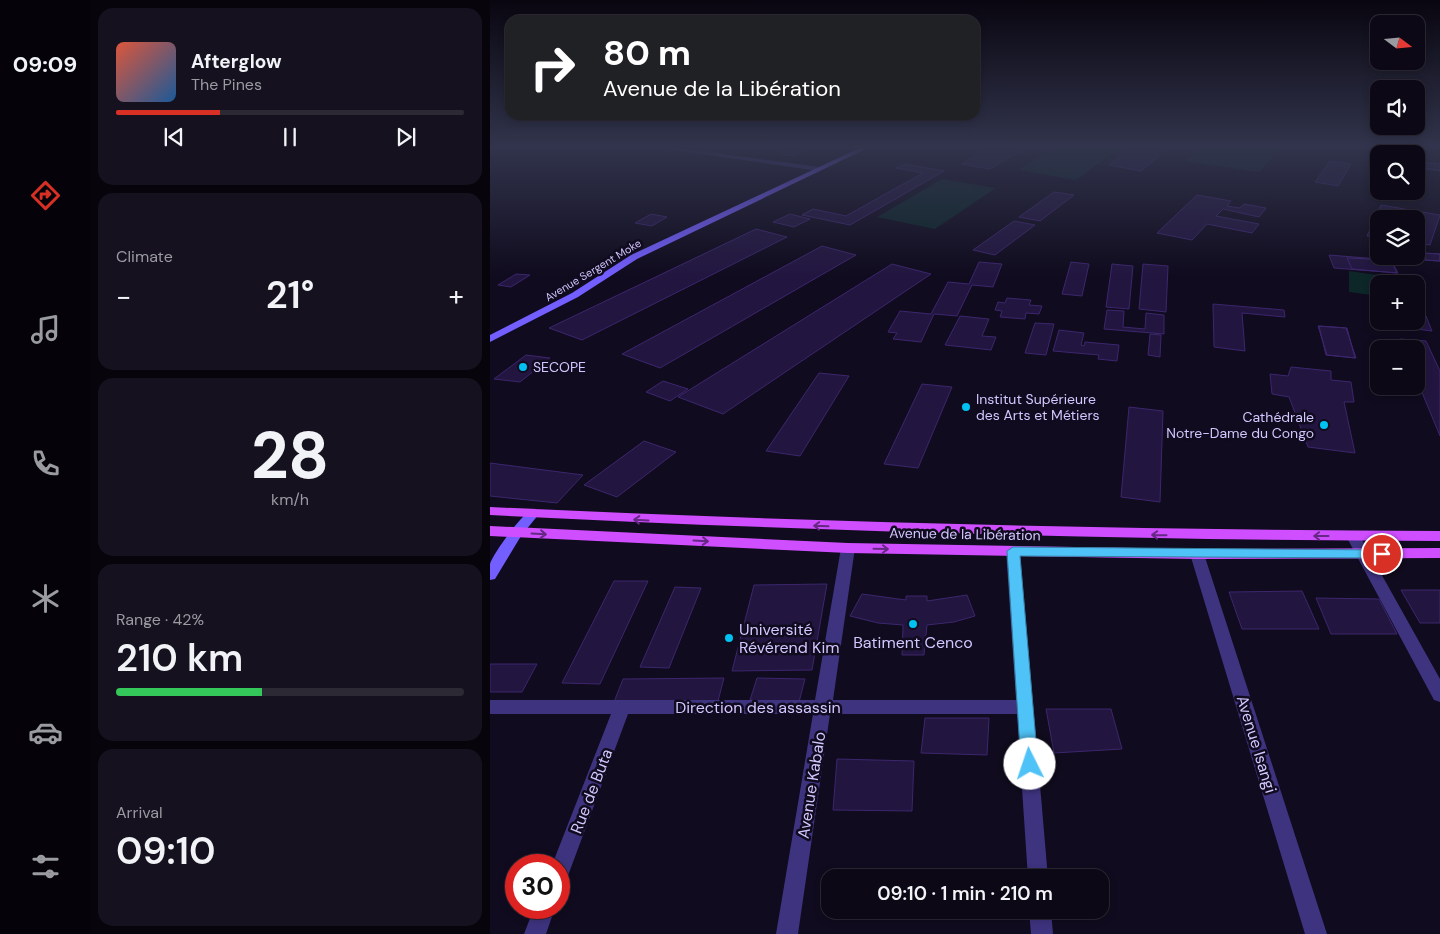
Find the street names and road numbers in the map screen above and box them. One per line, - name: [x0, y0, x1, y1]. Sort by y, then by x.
- street label: Avenue Sergent Moke: [542, 236, 644, 304]
- street label: Avenue de la Libération: [889, 524, 1041, 544]
- street label: Avenue Isangi: [1232, 693, 1281, 796]
- street label: Direction des assassin: [675, 697, 841, 718]
- street label: Avenue Kabalo: [793, 730, 830, 840]
- street label: Rue de Buta: [566, 746, 617, 837]

